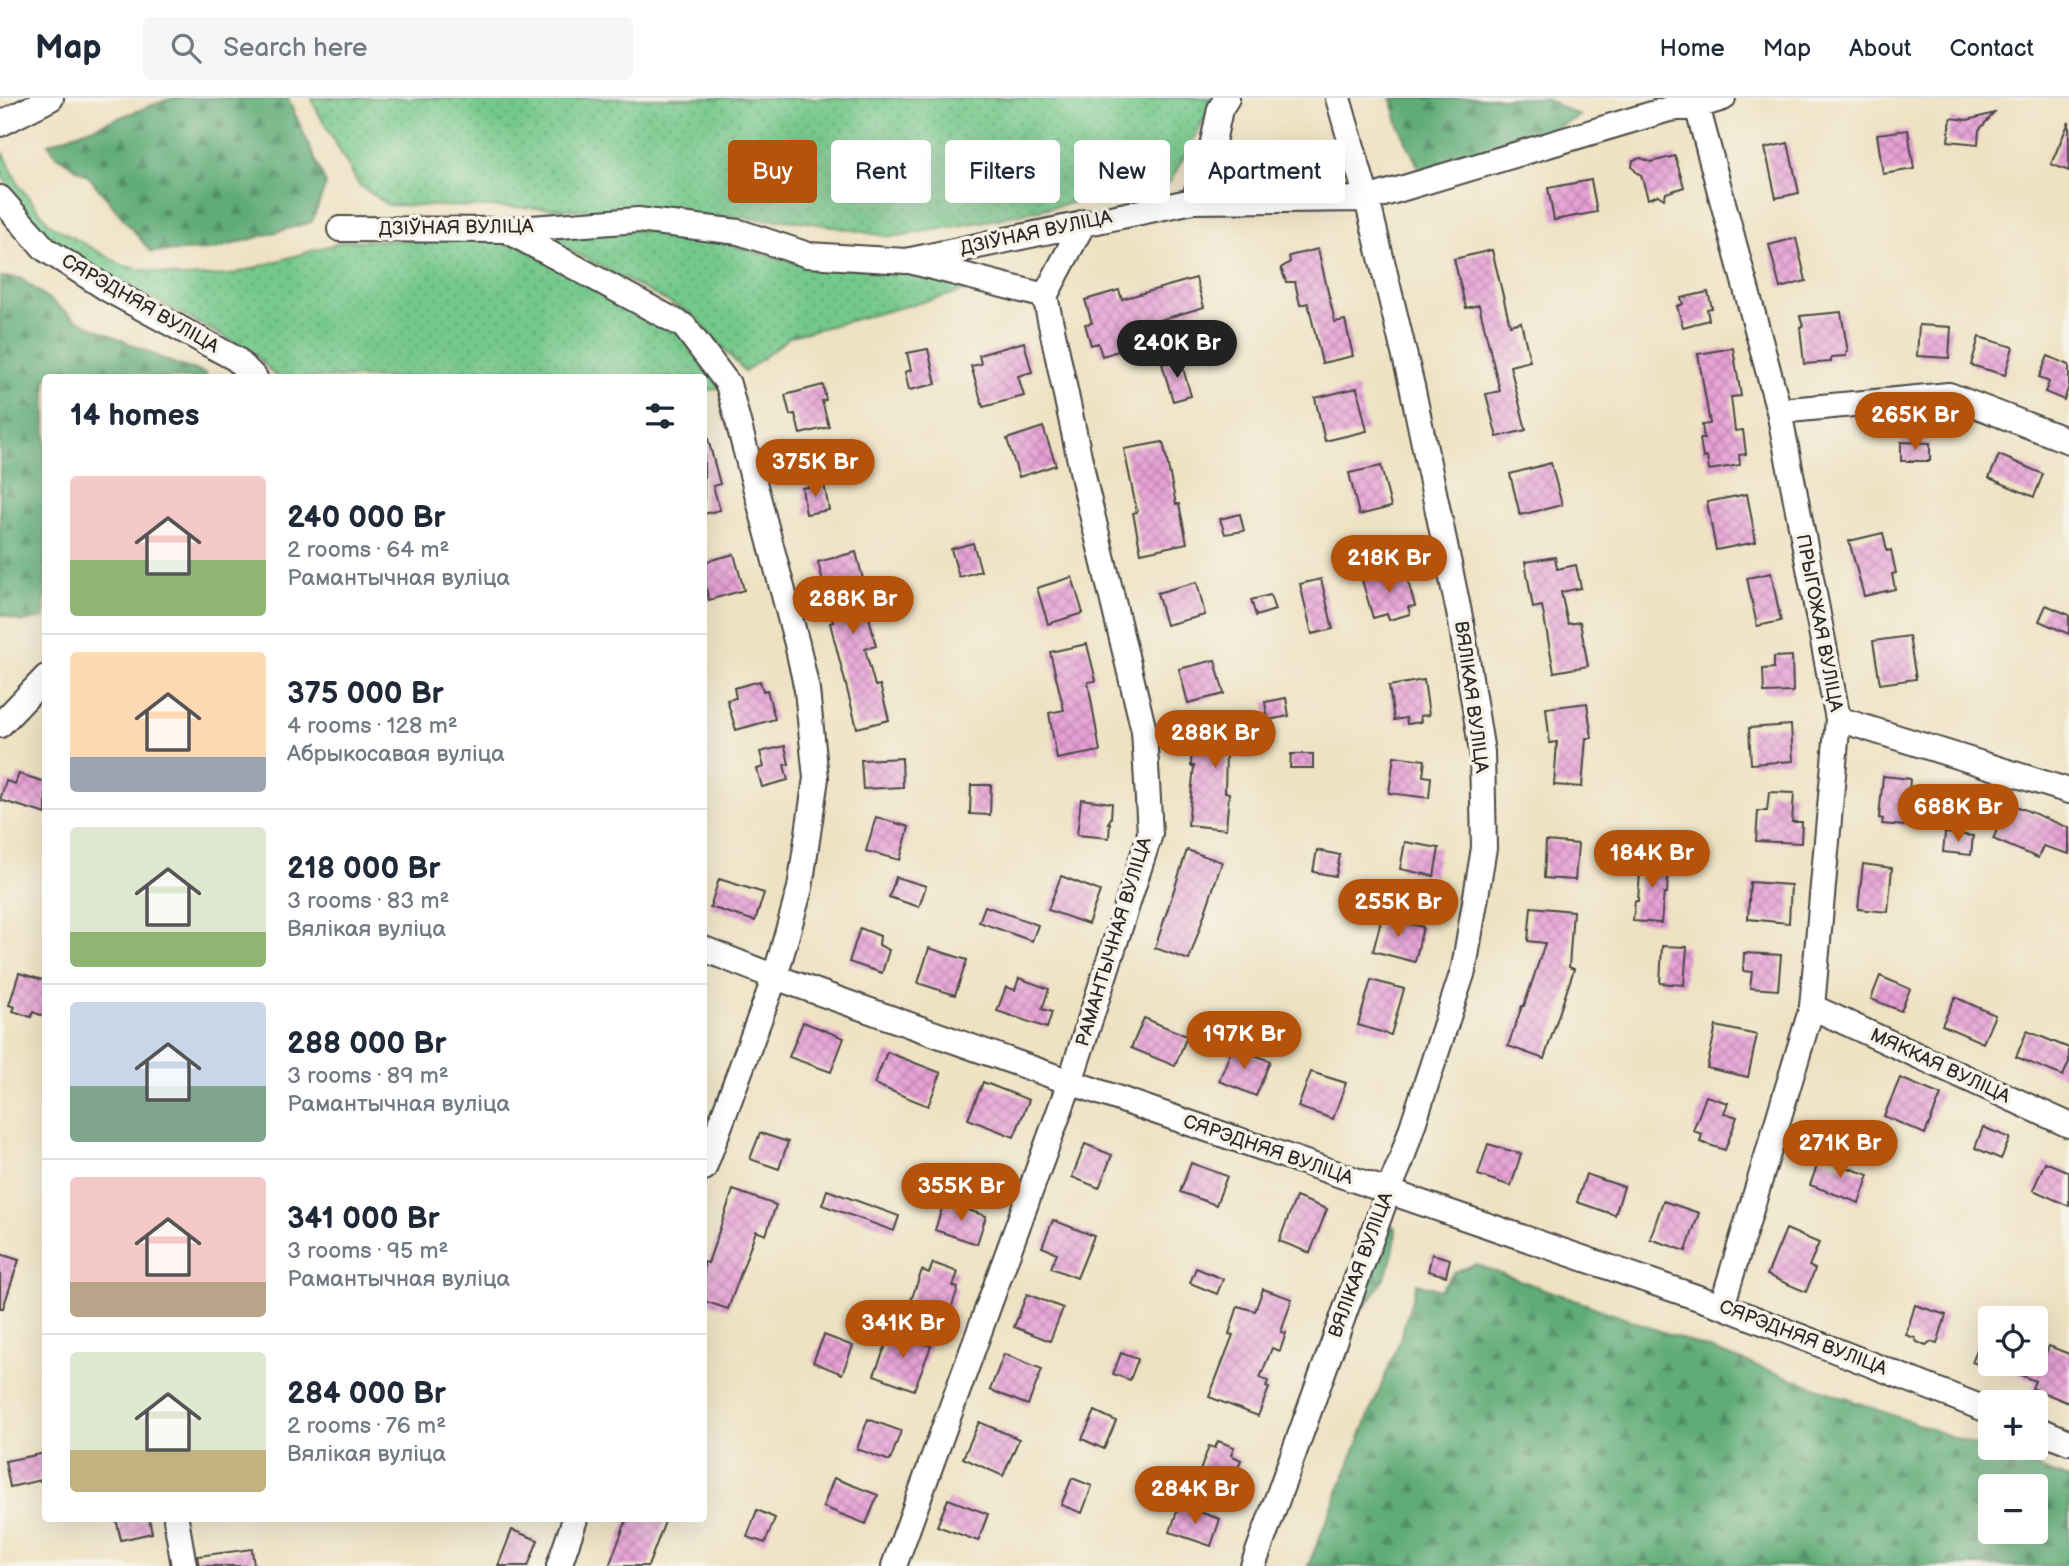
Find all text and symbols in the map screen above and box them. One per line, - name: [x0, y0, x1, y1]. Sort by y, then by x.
- search box: [143, 17, 633, 80]
- text: Map: [35, 28, 101, 68]
- icon: search: [167, 29, 205, 67]
- text: Search here: [223, 33, 367, 64]
- text: Home: [1660, 34, 1725, 63]
- text: Map: [1763, 34, 1811, 63]
- text: About: [1849, 34, 1911, 63]
- text: Contact: [1949, 34, 2034, 63]
- chip: Buy: [728, 140, 817, 203]
- chip: Rent: [831, 140, 931, 203]
- chip: Filters: [945, 140, 1060, 203]
- chip: New: [1074, 140, 1170, 203]
- chip: Apartment: [1184, 140, 1345, 203]
- street label: ДЗІЎНАЯ ВУЛІЦА: [958, 206, 1114, 260]
- street label: ДЗІЎНАЯ ВУЛІЦА: [379, 215, 534, 241]
- street label: СЯРЭДНЯЯ ВУЛІЦА: [57, 250, 223, 359]
- pin: 240K Br: [1112, 320, 1242, 380]
- text: 240K Br: [1133, 329, 1221, 357]
- pin: 265K Br: [1850, 392, 1980, 452]
- icon: filters: [641, 397, 679, 435]
- text: 14 homes: [70, 398, 199, 434]
- text: 265K Br: [1871, 401, 1959, 429]
- pin: 375K Br: [750, 440, 880, 499]
- text: 375K Br: [772, 448, 858, 476]
- text: 240 000 Br: [287, 500, 446, 536]
- icon: home: [126, 504, 210, 588]
- street label: ПРЫГОЖАЯ ВУЛІЦА: [1791, 532, 1848, 714]
- text: 2 rooms · 64 m²: [287, 536, 449, 564]
- pin: 218K Br: [1324, 536, 1454, 595]
- text: 218K Br: [1347, 544, 1431, 572]
- text: Рамантычная вуліца: [287, 564, 510, 592]
- pin: 288K Br: [788, 576, 918, 636]
- text: 288K Br: [809, 585, 897, 613]
- street label: ВЯЛІКАЯ ВУЛІЦА: [1449, 620, 1493, 775]
- text: 375 000 Br: [287, 676, 444, 712]
- icon: home: [126, 680, 210, 764]
- pin: 288K Br: [1150, 710, 1280, 770]
- text: 4 rooms · 128 m²: [287, 712, 458, 740]
- text: 288K Br: [1171, 719, 1259, 747]
- text: Абрыкосавая вуліца: [287, 740, 505, 768]
- pin: 688K Br: [1893, 784, 2023, 844]
- text: 688K Br: [1914, 793, 2002, 821]
- pin: 184K Br: [1587, 830, 1717, 890]
- street label: РАМАНТЫЧНАЯ ВУЛІЦА: [1071, 834, 1157, 1050]
- text: 184K Br: [1610, 839, 1694, 867]
- text: 218 000 Br: [287, 851, 440, 887]
- icon: home: [126, 855, 210, 939]
- pin: 255K Br: [1333, 880, 1463, 939]
- text: 3 rooms · 83 m²: [287, 887, 449, 915]
- text: 255K Br: [1354, 888, 1442, 916]
- text: Вялікая вуліца: [287, 915, 446, 943]
- pin: 197K Br: [1179, 1012, 1309, 1071]
- text: 197K Br: [1202, 1020, 1286, 1048]
- street label: МЯККАЯ ВУЛІЦА: [1866, 1024, 2014, 1109]
- text: 288 000 Br: [287, 1026, 446, 1062]
- icon: home: [126, 1030, 210, 1114]
- text: 3 rooms · 89 m²: [287, 1062, 449, 1090]
- text: Рамантычная вуліца: [287, 1090, 510, 1118]
- street label: СЯРЭДНЯЯ ВУЛІЦА: [1180, 1110, 1356, 1190]
- pin: 271K Br: [1775, 1121, 1905, 1180]
- text: 271K Br: [1799, 1129, 1881, 1157]
- pin: 355K Br: [896, 1164, 1026, 1223]
- text: 355K Br: [917, 1172, 1005, 1200]
- street label: ВЯЛІКАЯ ВУЛІЦА: [1324, 1189, 1398, 1341]
- text: 341 000 Br: [287, 1201, 440, 1237]
- icon: home: [126, 1205, 210, 1289]
- text: 3 rooms · 95 m²: [287, 1237, 448, 1265]
- text: Рамантычная вуліца: [287, 1265, 510, 1293]
- street label: СЯРЭДНЯЯ ВУЛІЦА: [1716, 1295, 1891, 1381]
- pin: 341K Br: [838, 1300, 968, 1360]
- map controls: [1978, 1306, 2048, 1544]
- button: locate: [1978, 1306, 2048, 1376]
- text: 341K Br: [861, 1309, 945, 1337]
- text: 284 000 Br: [287, 1376, 446, 1412]
- icon: home: [126, 1380, 210, 1464]
- button: +: [1978, 1390, 2048, 1460]
- text: 2 rooms · 76 m²: [287, 1412, 446, 1440]
- text: Вялікая вуліца: [287, 1440, 446, 1468]
- pin: 284K Br: [1130, 1466, 1260, 1526]
- button: −: [1978, 1474, 2048, 1544]
- text: 284K Br: [1151, 1475, 1239, 1503]

